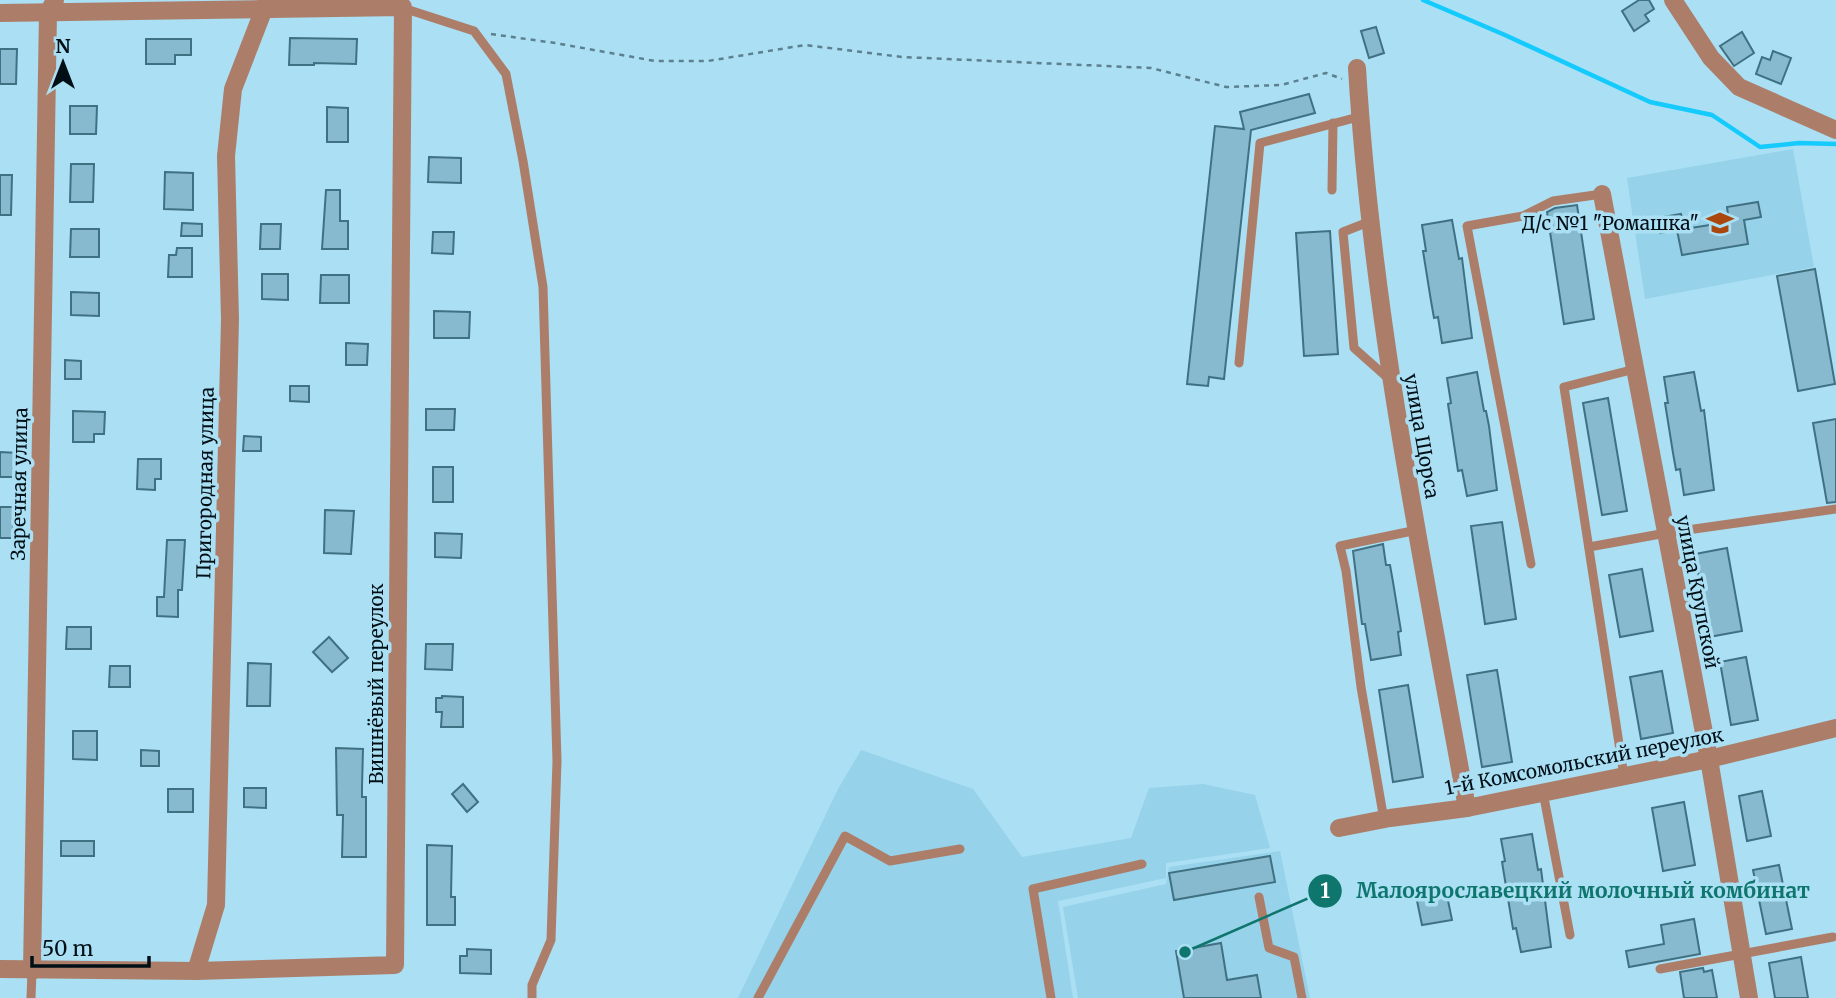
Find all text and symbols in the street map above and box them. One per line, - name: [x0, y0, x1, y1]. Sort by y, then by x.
- north arrow: [28, 28, 98, 98]
- text: N: [55, 34, 71, 58]
- school or university icon: Д/с №1 "Ромашка": [1705, 208, 1735, 238]
- place label: Д/с №1 "Ромашка": [1522, 211, 1699, 235]
- street label: улица Щорса: [1399, 372, 1445, 500]
- street label: Пригородная улица: [191, 387, 219, 579]
- street label: Заречная улица: [6, 407, 32, 561]
- street label: улица Крупской: [1671, 513, 1725, 671]
- street label: Вишнёвый переулок: [364, 583, 388, 785]
- street label: 1-й Комсомольский переулок: [1443, 722, 1725, 800]
- callout: Малоярославецкий молочный комбинат: [1307, 870, 1824, 912]
- text: 1: [1320, 877, 1330, 904]
- text: Малоярославецкий молочный комбинат: [1356, 877, 1810, 904]
- scale bar: [32, 925, 149, 969]
- text: 50 m: [42, 935, 93, 962]

